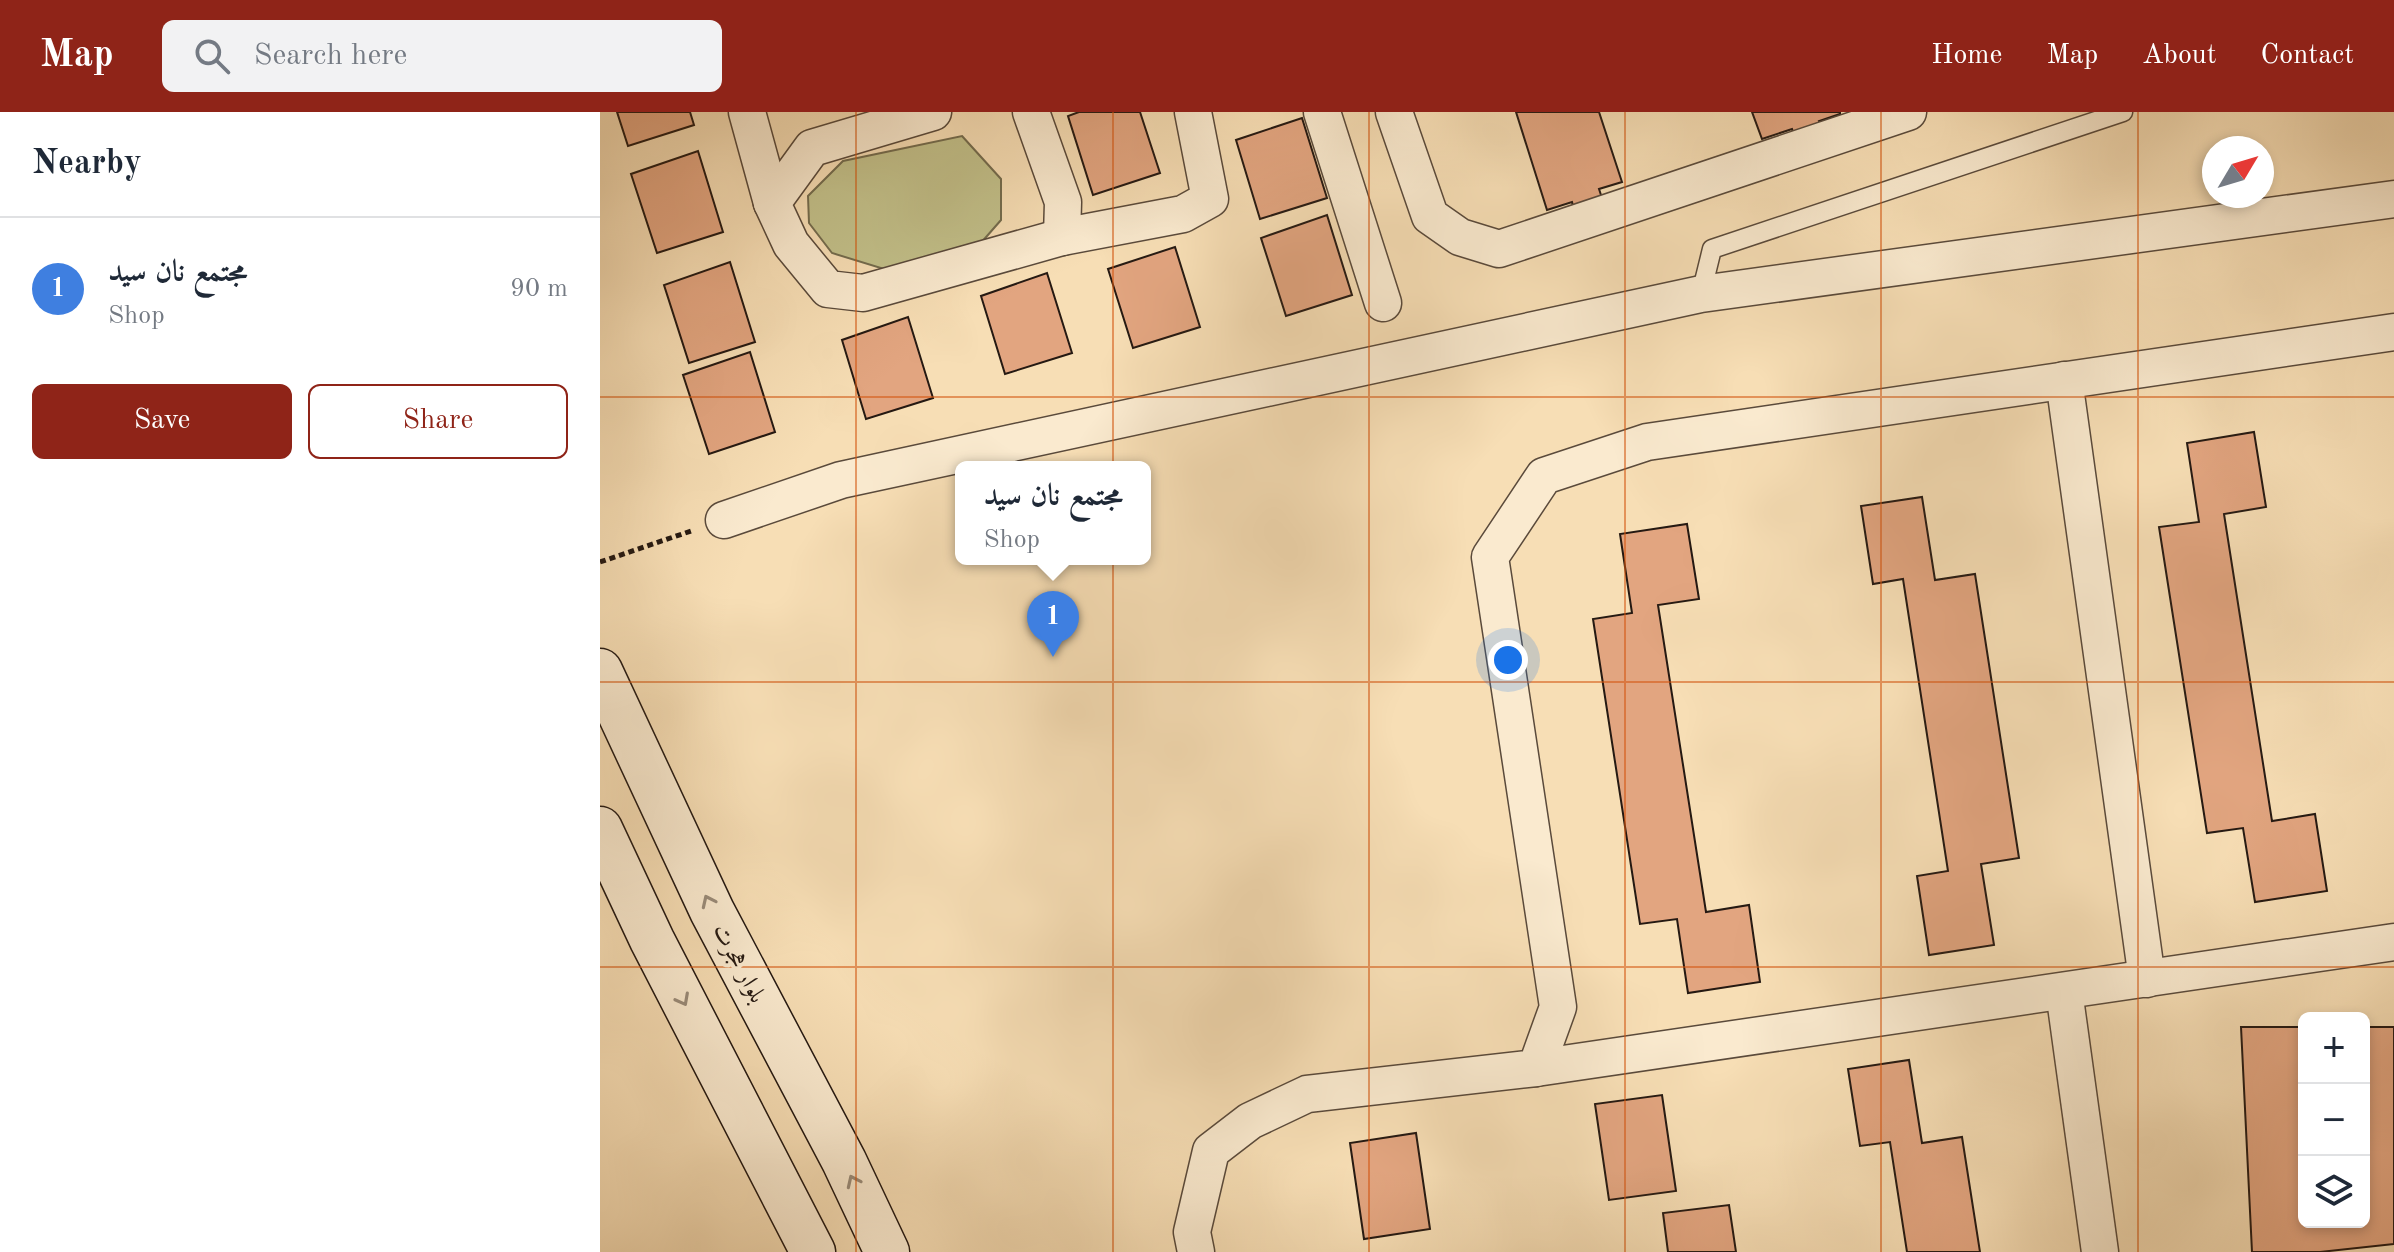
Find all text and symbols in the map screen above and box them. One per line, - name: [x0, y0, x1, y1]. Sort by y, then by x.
- search box: [162, 20, 722, 92]
- icon: search: [190, 34, 234, 78]
- text: Map: [40, 37, 114, 75]
- text: Search here: [254, 41, 407, 71]
- text: Home: [1931, 42, 2002, 70]
- text: Map: [2046, 42, 2098, 70]
- text: About: [2142, 42, 2217, 70]
- text: Contact: [2261, 42, 2354, 70]
- north arrow: [2202, 136, 2274, 208]
- text: Nearby: [32, 147, 142, 181]
- text: مجتمع نان سید: [108, 258, 247, 288]
- text: 1: [50, 276, 66, 302]
- text: 90 m: [510, 276, 568, 302]
- text: Shop: [108, 303, 165, 329]
- button: Save: [32, 384, 292, 459]
- button: Share: [308, 384, 568, 459]
- popup: [955, 461, 1151, 565]
- text: مجتمع نان سید: [983, 482, 1123, 512]
- text: Shop: [983, 527, 1040, 553]
- pin: 1: [1027, 591, 1079, 657]
- your location: [1488, 640, 1528, 680]
- one-way arrow: [702, 895, 718, 909]
- street label: بلوار هجرت: [707, 920, 769, 1008]
- one-way arrow: [674, 992, 689, 1007]
- map controls: [2298, 1012, 2370, 1228]
- button: +: [2298, 1012, 2370, 1084]
- button: −: [2298, 1084, 2370, 1156]
- button: layers: [2298, 1156, 2370, 1228]
- one-way arrow: [847, 1175, 863, 1190]

